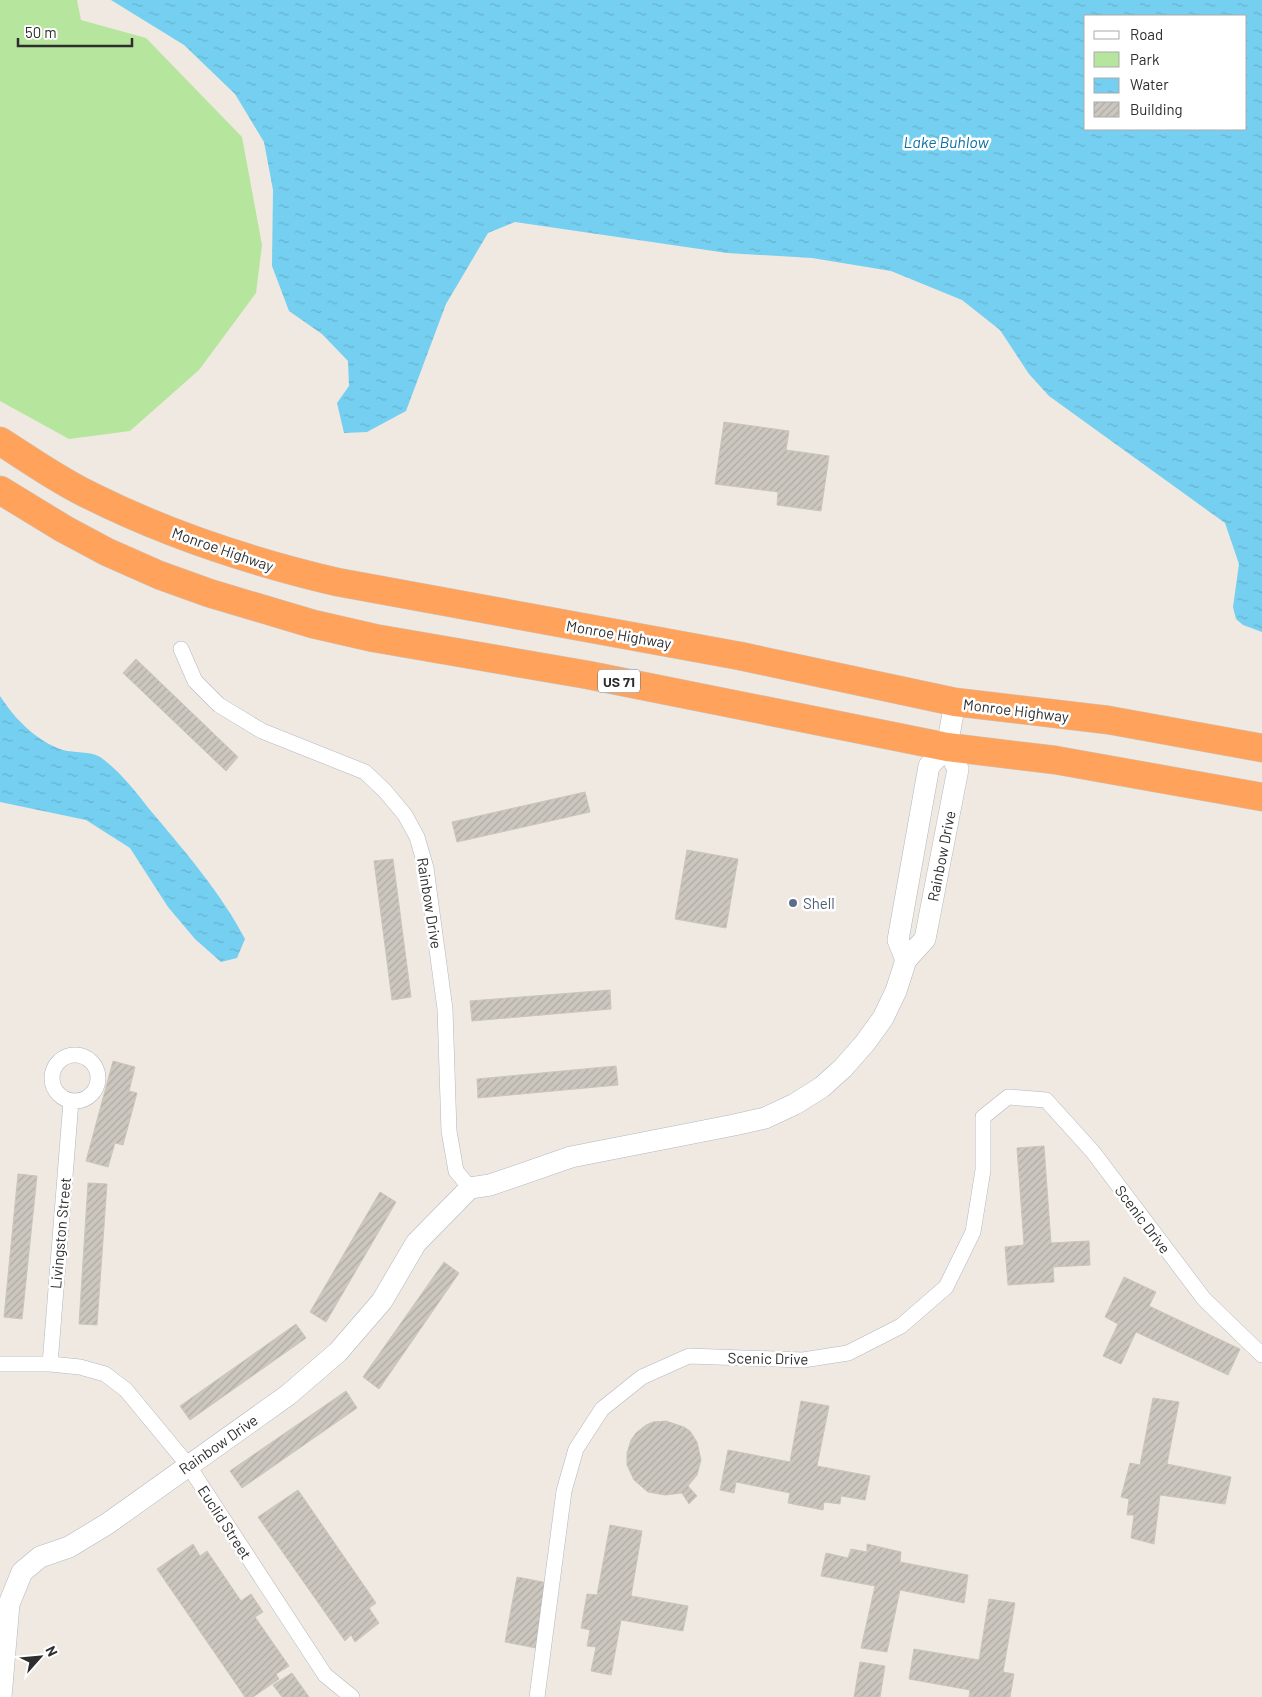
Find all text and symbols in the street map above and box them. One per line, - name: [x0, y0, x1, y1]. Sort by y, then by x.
- scale bar: [18, 15, 131, 47]
- legend: [1084, 15, 1247, 130]
- text: 50 m: [25, 23, 57, 41]
- text: Road: [1130, 25, 1163, 43]
- text: Park: [1130, 50, 1160, 68]
- text: Water: [1130, 75, 1169, 93]
- text: Building: [1130, 100, 1183, 118]
- water label: Lake Buhlow: [903, 132, 989, 151]
- street label: Monroe Highway: [170, 523, 276, 575]
- street label: Monroe Highway: [565, 616, 673, 652]
- road number: US 71: [598, 669, 640, 692]
- street label: Monroe Highway: [962, 695, 1070, 725]
- street label: Rainbow Drive: [923, 809, 959, 903]
- street label: Rainbow Drive: [414, 856, 446, 950]
- place label: Shell: [803, 894, 835, 912]
- marker: Shell: [787, 897, 799, 909]
- street label: Livingston Street: [46, 1176, 74, 1290]
- street label: Scenic Drive: [1112, 1181, 1174, 1257]
- street label: Scenic Drive: [728, 1348, 808, 1368]
- street label: Rainbow Drive: [175, 1410, 261, 1478]
- street label: Euclid Street: [194, 1482, 256, 1562]
- north arrow: [15, 1632, 65, 1682]
- text: N: [42, 1643, 62, 1659]

